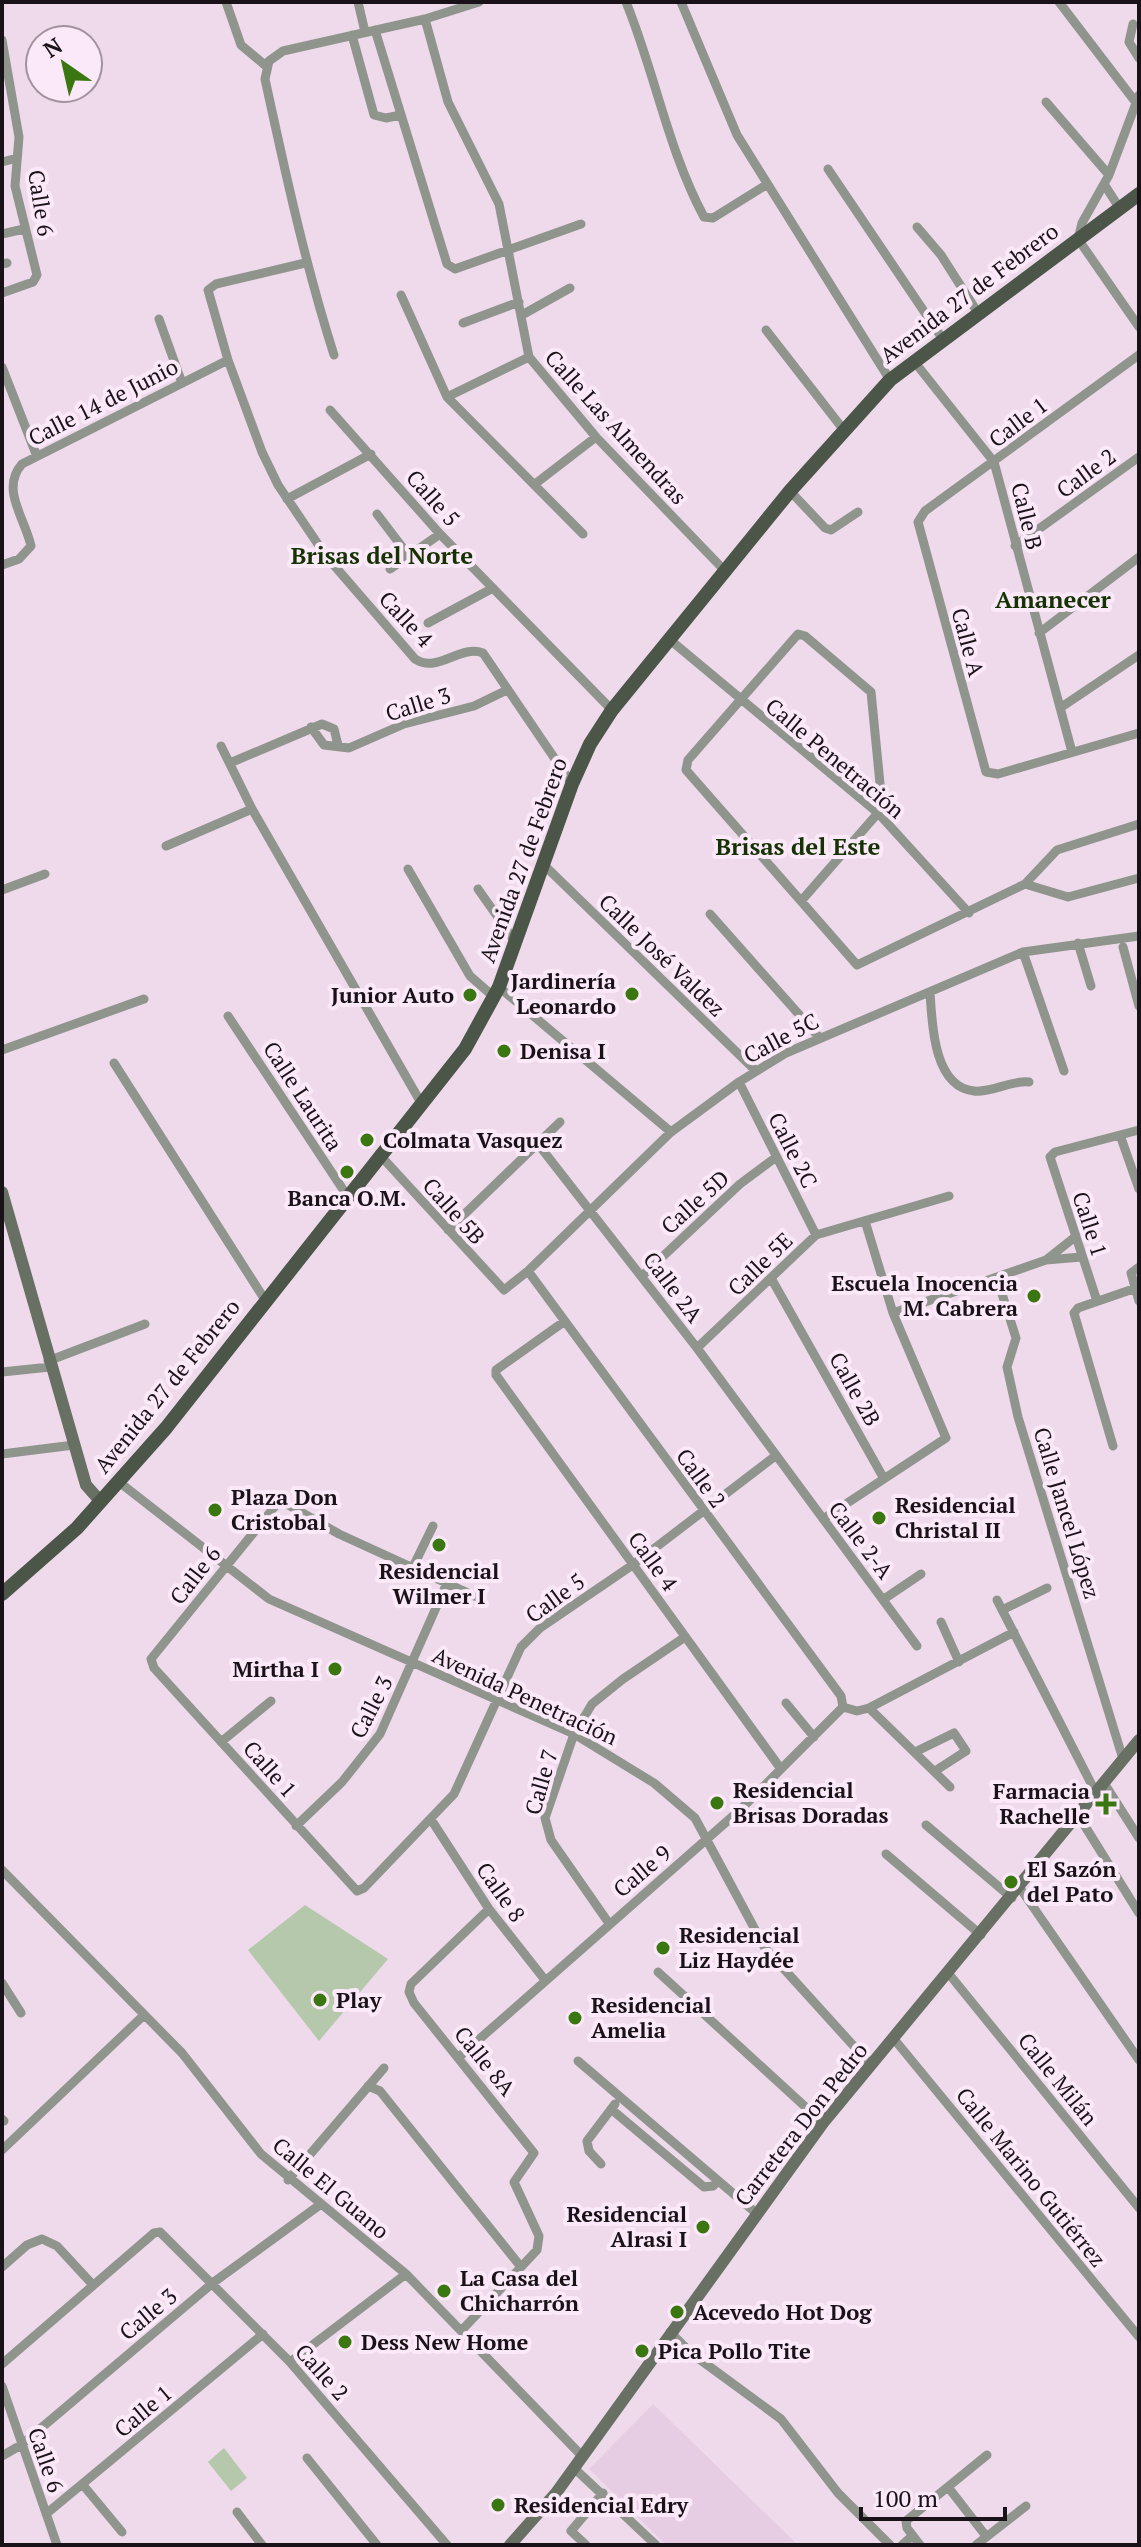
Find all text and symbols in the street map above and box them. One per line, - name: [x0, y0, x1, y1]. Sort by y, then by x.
- north arrow: [24, 24, 104, 104]
- text: N: [38, 30, 68, 64]
- street label: Calle 6: [22, 168, 61, 238]
- street label: Avenida 27 de Febrero: [874, 216, 1064, 369]
- street label: Calle Las Almendras: [539, 343, 694, 510]
- street label: Calle 14 de Junio: [23, 351, 183, 452]
- street label: Calle 1: [982, 390, 1053, 453]
- street label: Calle 2: [1050, 441, 1121, 504]
- street label: Calle 5: [400, 463, 466, 532]
- street label: Calle B: [1005, 479, 1050, 553]
- district label: Brisas del Norte: [291, 539, 473, 571]
- district label: Amanecer: [995, 583, 1112, 615]
- street label: Calle 4: [373, 584, 440, 653]
- street label: Calle A: [945, 605, 992, 680]
- street label: Calle 3: [382, 680, 454, 727]
- street label: Calle Penetración: [760, 691, 911, 824]
- street label: Avenida 27 de Febrero: [472, 753, 573, 966]
- district label: Brisas del Este: [716, 830, 881, 862]
- street label: Calle José Valdez: [593, 887, 732, 1022]
- place label: Jardinería Leonardo: [511, 966, 616, 1020]
- place label: Junior Auto: [331, 980, 454, 1009]
- marker: Jardinería Leonardo: [623, 985, 641, 1003]
- marker: Junior Auto: [461, 986, 479, 1004]
- street label: Calle 5C: [738, 1006, 823, 1069]
- street label: Calle Laurita: [257, 1035, 350, 1156]
- place label: Denisa I: [520, 1036, 606, 1065]
- marker: Denisa I: [495, 1042, 513, 1060]
- street label: Calle 2C: [762, 1107, 825, 1192]
- place label: Colmata Vasquez: [383, 1125, 563, 1154]
- marker: Colmata Vasquez: [358, 1131, 376, 1149]
- marker: Banca O.M.: [338, 1163, 356, 1181]
- street label: Calle 5D: [654, 1163, 735, 1240]
- street label: Calle 5B: [417, 1171, 492, 1250]
- place label: Banca O.M.: [287, 1183, 407, 1212]
- street label: Calle 1: [1066, 1188, 1115, 1260]
- street label: Calle 5E: [721, 1226, 798, 1302]
- street label: Calle 2A: [637, 1245, 710, 1329]
- place label: Escuela Inocencia M. Cabrera: [831, 1268, 1018, 1322]
- marker: Escuela Inocencia M. Cabrera: [1025, 1287, 1043, 1305]
- street label: Avenida 27 de Febrero: [87, 1293, 246, 1479]
- street label: Calle 2B: [823, 1347, 888, 1431]
- street label: Calle Jancel López: [1028, 1424, 1107, 1602]
- street label: Calle 2: [670, 1442, 733, 1513]
- place label: Plaza Don Cristobal: [231, 1482, 338, 1536]
- place label: Residencial Christal II: [895, 1490, 1016, 1544]
- street label: Calle 2-A: [823, 1495, 901, 1585]
- marker: Plaza Don Cristobal: [206, 1501, 224, 1519]
- marker: Residencial Christal II: [870, 1509, 888, 1527]
- street label: Calle 4: [622, 1525, 685, 1596]
- marker: Residencial Wilmer I: [430, 1536, 448, 1554]
- street label: Calle 6: [163, 1539, 227, 1610]
- place label: Residencial Wilmer I: [379, 1556, 499, 1610]
- street label: Calle 5: [519, 1566, 590, 1629]
- street label: Avenida Penetración: [428, 1640, 622, 1751]
- place label: Mirtha I: [233, 1654, 319, 1683]
- marker: Mirtha I: [326, 1660, 344, 1678]
- street label: Calle 3: [343, 1670, 399, 1743]
- street label: Calle 1: [237, 1734, 303, 1803]
- street label: Calle 7: [517, 1746, 564, 1818]
- place label: Residencial Brisas Doradas: [733, 1775, 889, 1829]
- place label: Farmacia Rachelle: [993, 1776, 1090, 1830]
- marker: Residencial Brisas Doradas: [708, 1794, 726, 1812]
- marker: Farmacia Rachelle: [1097, 1795, 1115, 1813]
- street label: Calle 9: [607, 1838, 677, 1903]
- place label: El Sazón del Pato: [1027, 1854, 1116, 1908]
- street label: Calle 8: [470, 1856, 532, 1927]
- marker: El Sazón del Pato: [1002, 1873, 1020, 1891]
- place label: Residencial Liz Haydée: [679, 1920, 800, 1974]
- marker: Residencial Liz Haydée: [654, 1939, 672, 1957]
- place label: Play: [336, 1985, 382, 2014]
- place label: Residencial Amelia: [591, 1990, 712, 2044]
- marker: Play: [311, 1991, 329, 2009]
- marker: Residencial Amelia: [566, 2009, 584, 2027]
- street label: Calle 8A: [448, 2020, 523, 2102]
- street label: Calle Milán: [1012, 2026, 1105, 2131]
- street label: Carretera Don Pedro: [728, 2036, 874, 2211]
- street label: Calle Marino Gutiérrez: [950, 2081, 1113, 2272]
- street label: Calle El Guano: [267, 2130, 396, 2245]
- place label: Residencial Alrasi I: [566, 2199, 687, 2253]
- marker: Residencial Alrasi I: [694, 2218, 712, 2236]
- place label: La Casa del Chicharrón: [460, 2263, 579, 2317]
- street label: Calle 3: [113, 2281, 183, 2346]
- marker: La Casa del Chicharrón: [435, 2282, 453, 2300]
- place label: Acevedo Hot Dog: [693, 2297, 872, 2326]
- marker: Acevedo Hot Dog: [668, 2303, 686, 2321]
- place label: Dess New Home: [361, 2327, 529, 2356]
- marker: Dess New Home: [336, 2333, 354, 2351]
- place label: Pica Pollo Tite: [658, 2336, 811, 2365]
- street label: Calle 2: [289, 2337, 355, 2406]
- marker: Pica Pollo Tite: [633, 2342, 651, 2360]
- street label: Calle 1: [108, 2378, 178, 2443]
- street label: Calle 6: [22, 2424, 71, 2496]
- scale bar: [861, 2471, 1005, 2521]
- text: 100 m: [873, 2482, 938, 2514]
- place label: Residencial Edry: [514, 2490, 689, 2519]
- marker: Residencial Edry: [489, 2496, 507, 2514]

